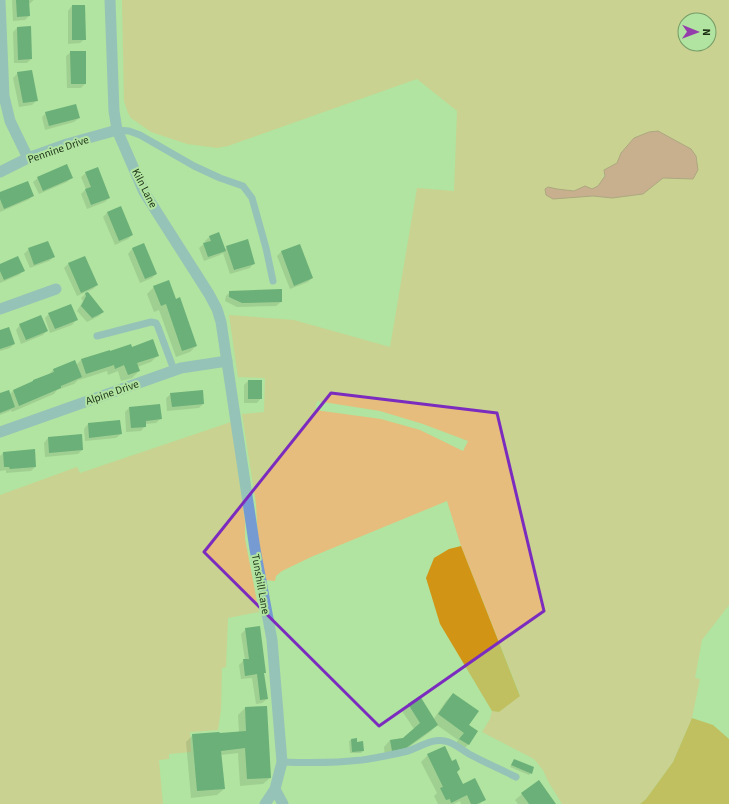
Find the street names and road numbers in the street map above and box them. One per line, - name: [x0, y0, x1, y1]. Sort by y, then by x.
- street label: Pennine Drive: [26, 132, 91, 167]
- street label: Kiln Lane: [128, 166, 161, 211]
- street label: Alpine Drive: [84, 376, 141, 409]
- street label: Tunshill Lane: [248, 553, 273, 616]

